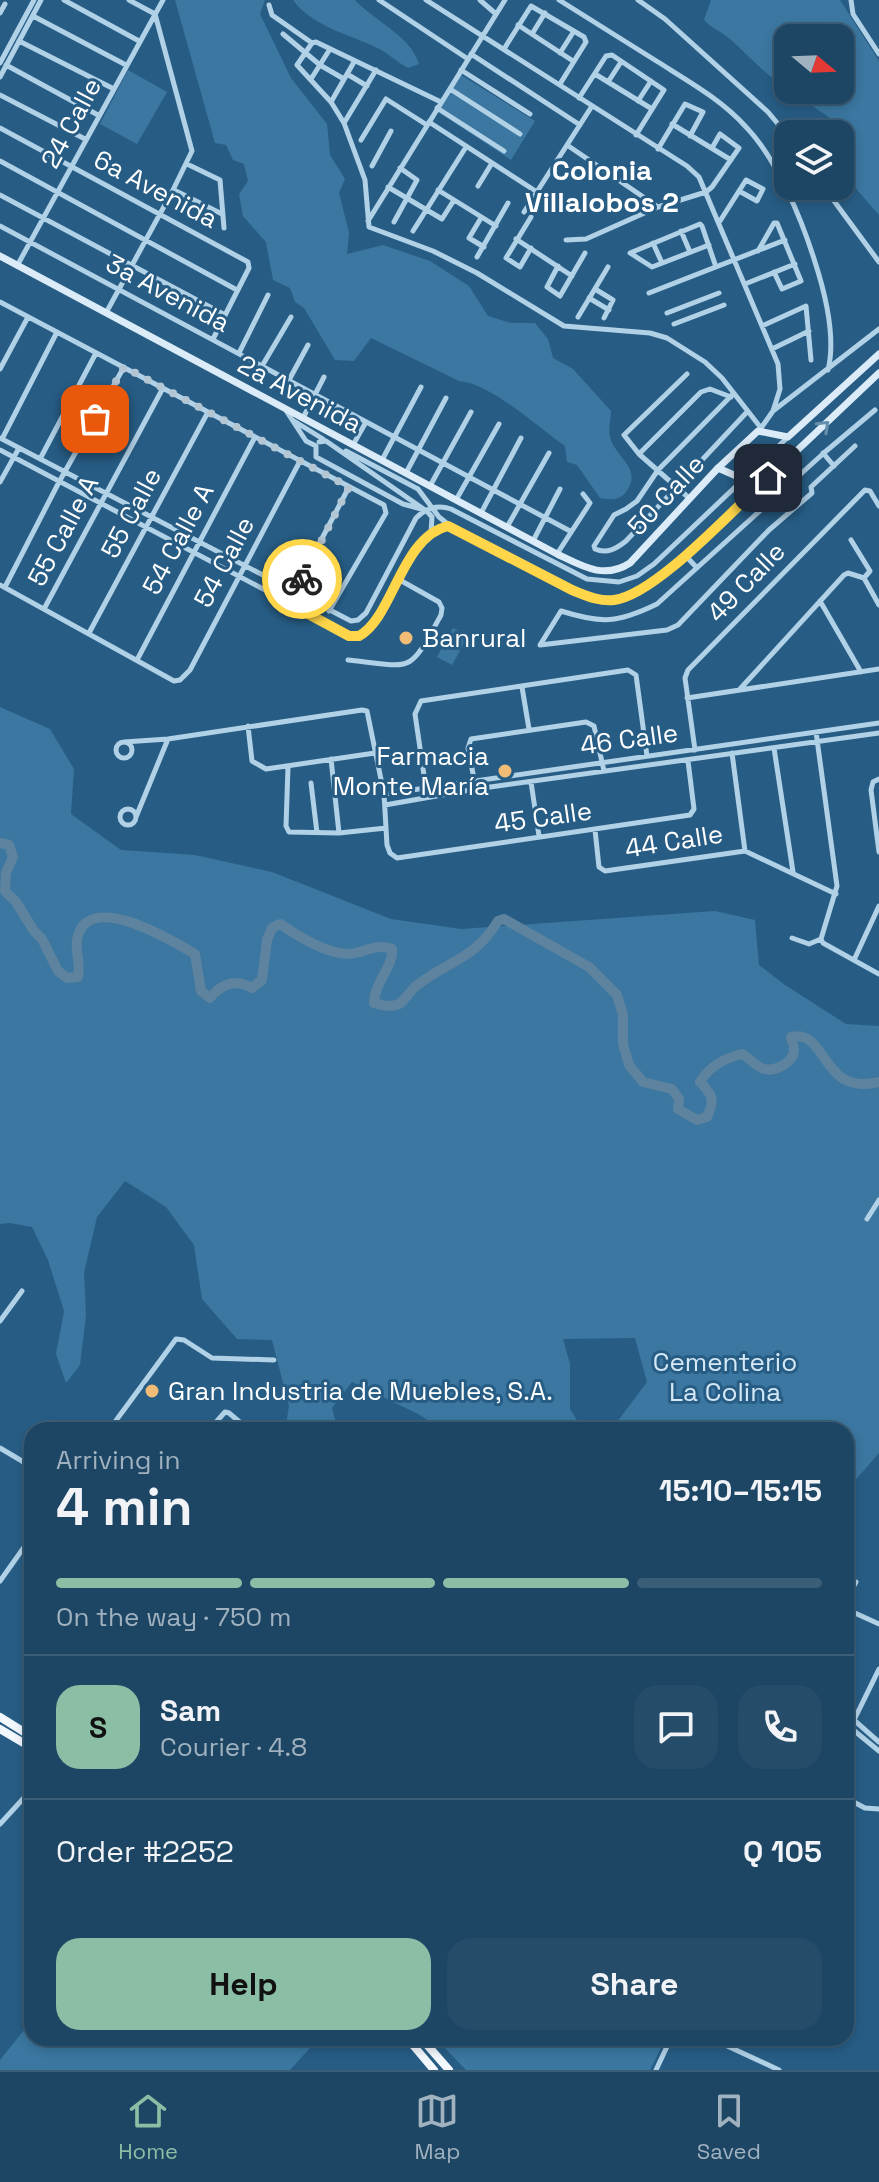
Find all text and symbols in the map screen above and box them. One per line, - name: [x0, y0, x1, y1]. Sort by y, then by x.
- north arrow: [774, 24, 854, 104]
- map controls: [774, 24, 854, 200]
- street label: 24 Calle: [33, 72, 109, 174]
- button: layers: [774, 120, 854, 200]
- street label: 6a Avenida: [88, 142, 224, 236]
- district label: Colonia Villalobos 2: [525, 152, 679, 220]
- street label: 3a Avenida: [100, 246, 236, 340]
- street label: 2a Avenida: [232, 347, 368, 441]
- pin: [61, 385, 129, 453]
- icon: bag: [73, 397, 117, 441]
- one-way arrow: [815, 421, 829, 435]
- pin: [734, 444, 802, 512]
- street label: 50 Calle: [620, 447, 712, 543]
- icon: home: [746, 456, 790, 500]
- street label: 55 Calle: [93, 462, 169, 564]
- street label: 55 Calle A: [20, 470, 106, 592]
- street label: 54 Calle A: [135, 478, 221, 600]
- street label: 54 Calle: [186, 511, 262, 613]
- street label: 49 Calle: [700, 535, 792, 629]
- courier: [262, 539, 342, 619]
- icon: bike: [280, 557, 324, 601]
- place label: Banrural: [422, 621, 526, 655]
- marker: Banrural: [397, 629, 415, 647]
- street label: 46 Calle: [578, 715, 680, 763]
- place label: Farmacia Monte María: [333, 739, 489, 803]
- marker: Farmacia Monte María: [496, 762, 514, 780]
- street label: 45 Calle: [492, 793, 594, 841]
- street label: 44 Calle: [622, 816, 726, 866]
- park label: Cementerio La Colina: [653, 1345, 797, 1409]
- place label: Gran Industria de Muebles, S.A.: [168, 1374, 553, 1408]
- marker: Gran Industria de Muebles, S.A.: [143, 1382, 161, 1400]
- text: Arriving in: [56, 1443, 180, 1477]
- text: 15:10–15:15: [659, 1471, 822, 1510]
- text: 4 min: [56, 1474, 193, 1540]
- text: On the way · 750 m: [56, 1600, 291, 1634]
- button: chat: [634, 1685, 718, 1769]
- button: phone: [738, 1685, 822, 1769]
- text: Sam: [160, 1691, 221, 1730]
- text: S: [89, 1708, 107, 1747]
- text: Courier · 4.8: [160, 1730, 307, 1764]
- text: Order #2252: [56, 1832, 234, 1871]
- text: Q 105: [743, 1832, 822, 1871]
- button: Help: [56, 1938, 431, 2030]
- button: Share: [447, 1938, 822, 2030]
- tab: Home: [118, 2089, 178, 2165]
- tab: Map: [414, 2089, 460, 2165]
- tab: Saved: [697, 2089, 761, 2165]

